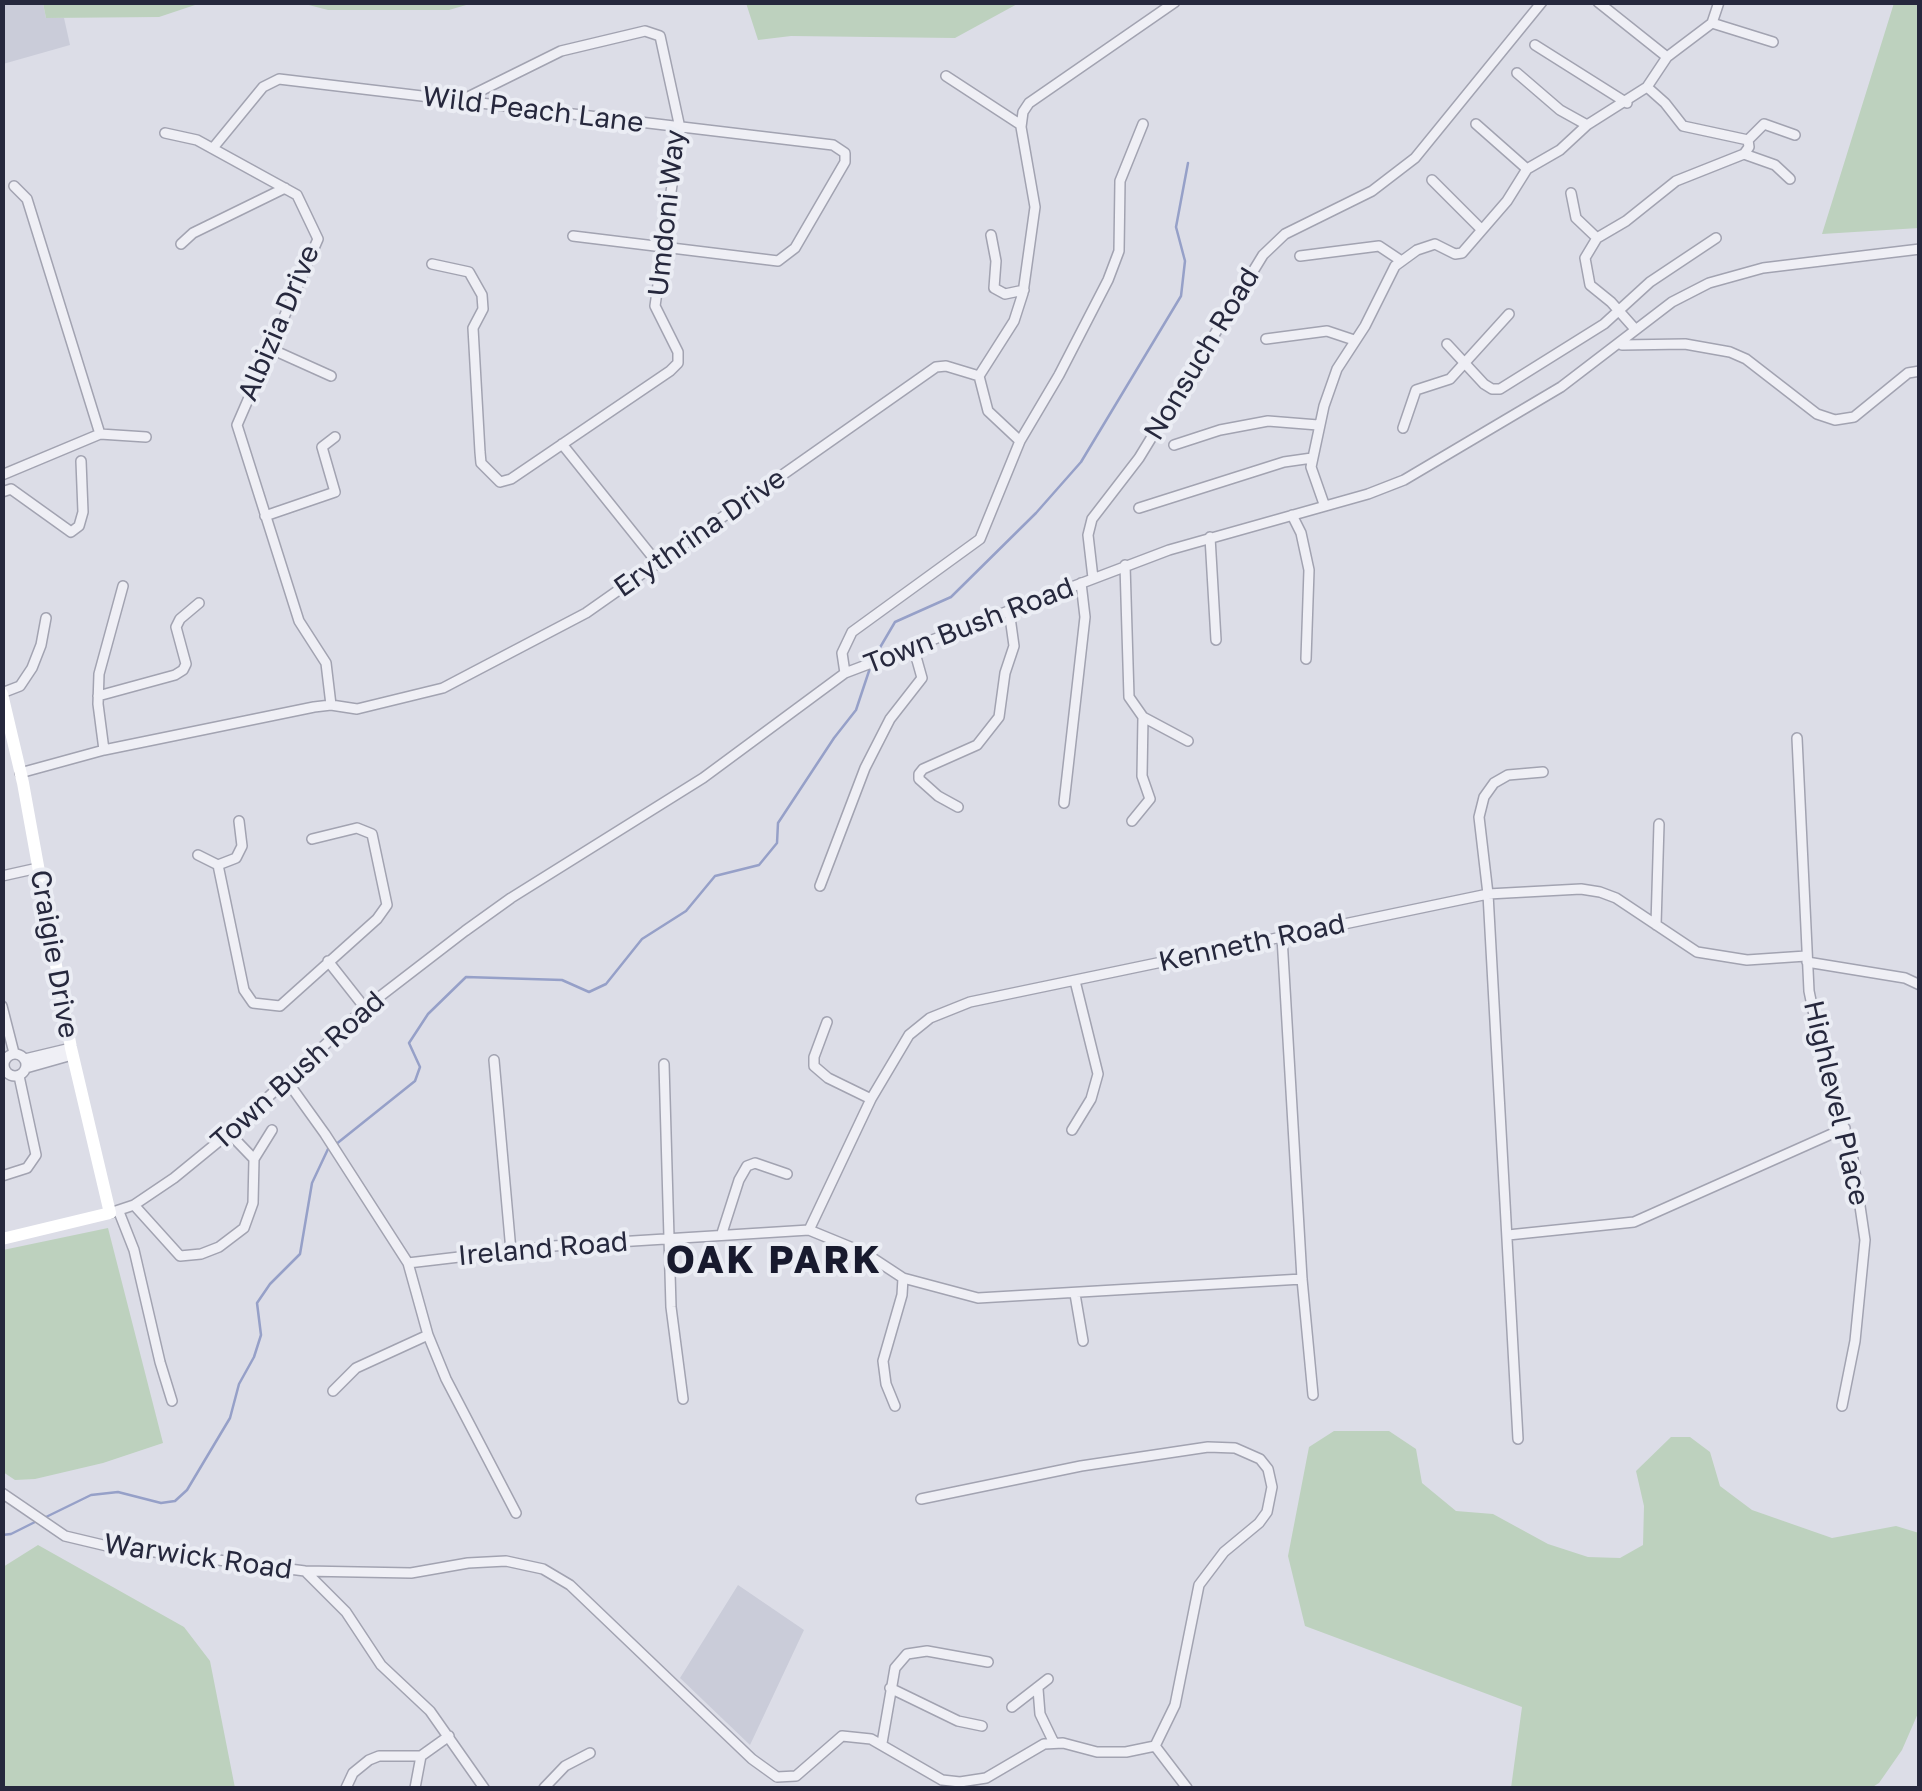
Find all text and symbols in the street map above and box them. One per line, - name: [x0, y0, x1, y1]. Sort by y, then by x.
- street label: Wild Peach Lane: [421, 80, 645, 140]
- street label: Umdoni Way: [642, 128, 692, 298]
- street label: Albizia Drive: [231, 240, 327, 406]
- street label: Nonsuch Road: [1137, 262, 1267, 446]
- street label: Erythrina Drive: [608, 461, 792, 605]
- street label: Town Bush Road: [860, 571, 1078, 681]
- street label: Craigie Drive: [23, 867, 85, 1041]
- street label: Kenneth Road: [1156, 907, 1348, 979]
- street label: Town Bush Road: [204, 984, 392, 1158]
- street label: Highlevel Place: [1796, 997, 1876, 1209]
- street label: Ireland Road: [457, 1225, 629, 1273]
- district label: OAK PARK: [666, 1238, 882, 1284]
- street label: Warwick Road: [102, 1527, 294, 1587]

